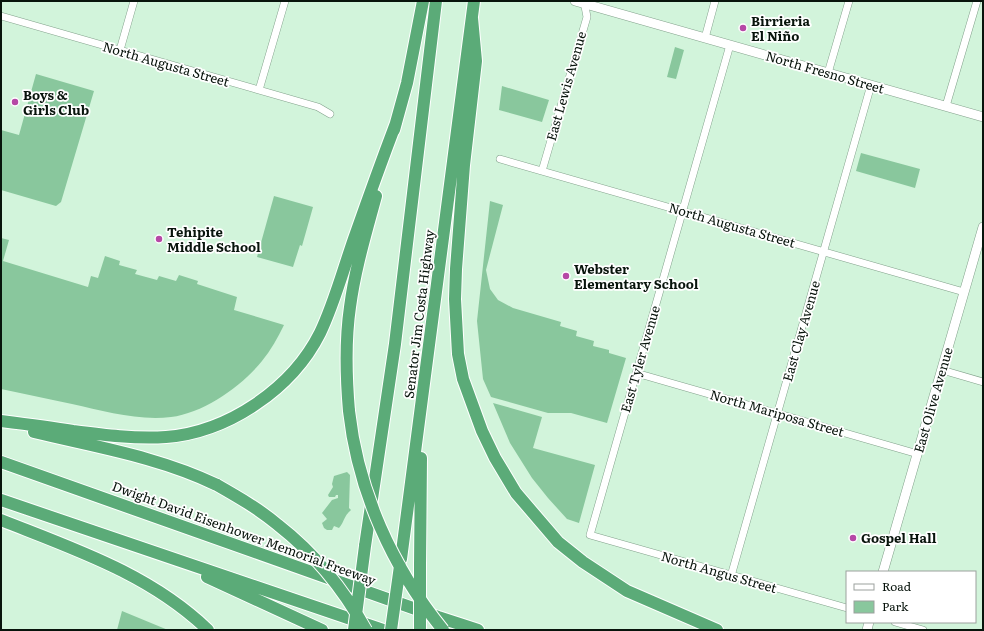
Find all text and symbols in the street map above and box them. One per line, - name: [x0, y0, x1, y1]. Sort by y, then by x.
- place label: Birrieria El Niño: [751, 11, 811, 45]
- marker: Birrieria El Niño: [738, 23, 748, 33]
- street label: East Lewis Avenue: [541, 29, 590, 143]
- street label: North Augusta Street: [101, 36, 232, 91]
- street label: North Fresno Street: [764, 46, 887, 98]
- place label: Boys & Girls Club: [23, 85, 89, 119]
- marker: Boys & Girls Club: [10, 97, 20, 107]
- street label: North Augusta Street: [667, 197, 798, 252]
- place label: Tehipite Middle School: [167, 222, 261, 256]
- street label: Senator Jim Costa Highway: [399, 228, 438, 399]
- marker: Tehipite Middle School: [154, 234, 164, 244]
- place label: Webster Elementary School: [574, 259, 699, 293]
- marker: Webster Elementary School: [561, 271, 571, 281]
- street label: East Clay Avenue: [777, 278, 824, 384]
- street label: East Tyler Avenue: [615, 303, 664, 415]
- street label: East Olive Avenue: [908, 345, 957, 455]
- street label: North Mariposa Street: [708, 384, 847, 441]
- street label: Dwight David Eisenhower Memorial Freeway: [110, 476, 379, 589]
- place label: Gospel Hall: [861, 528, 937, 547]
- marker: Gospel Hall: [848, 533, 858, 543]
- street label: North Angus Street: [659, 546, 780, 597]
- legend: [846, 571, 976, 623]
- text: Road: [882, 577, 912, 595]
- text: Park: [882, 597, 909, 615]

